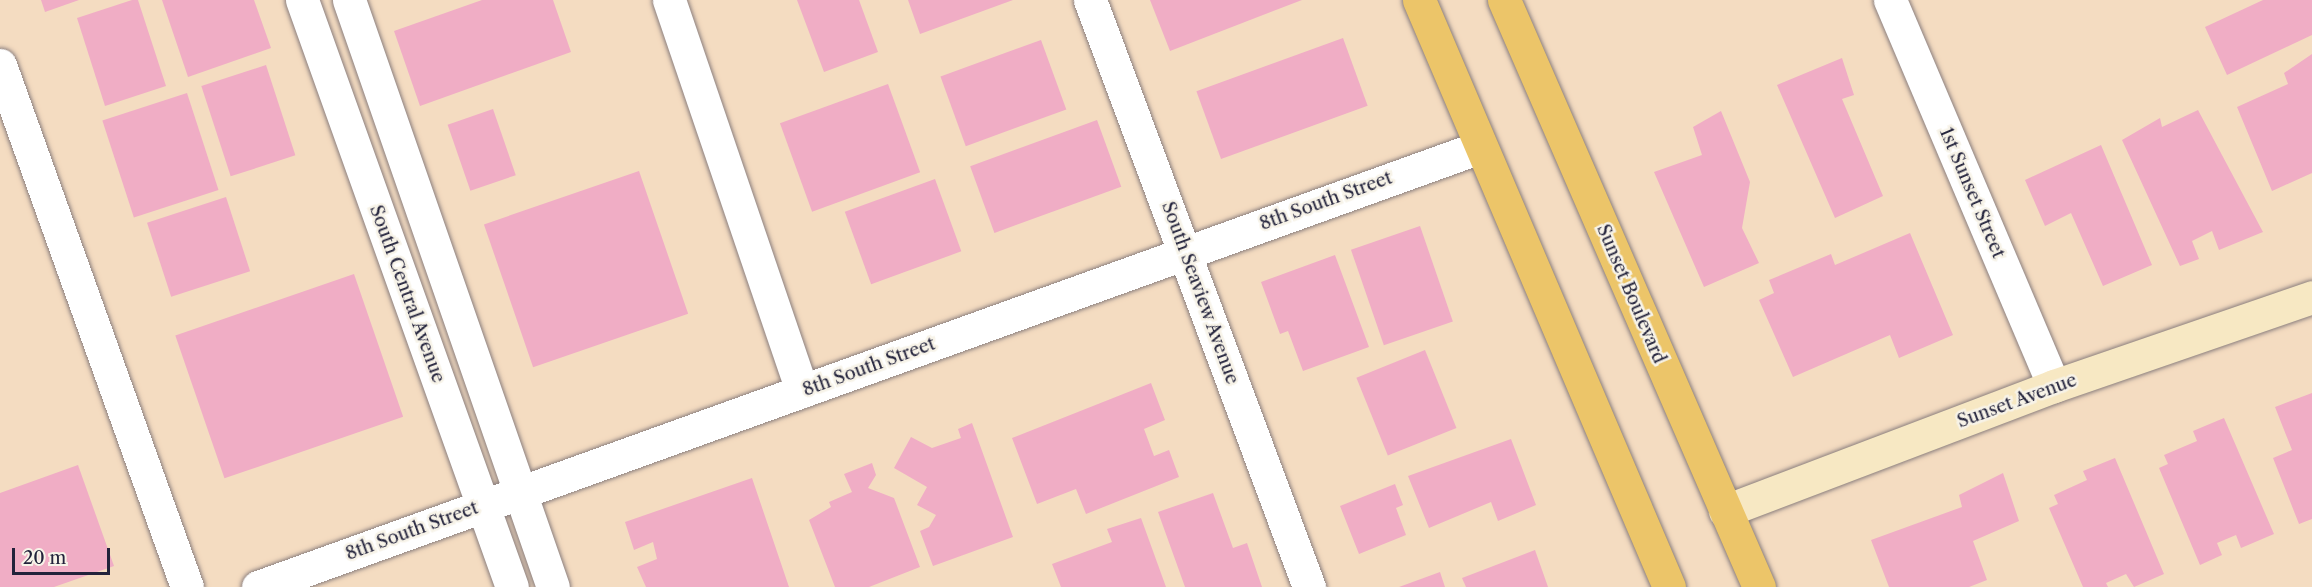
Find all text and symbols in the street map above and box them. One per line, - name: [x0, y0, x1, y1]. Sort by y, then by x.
- street label: 1st Sunset Street: [1935, 124, 2009, 262]
- street label: 8th South Street: [1257, 167, 1395, 235]
- street label: South Seaview Avenue: [1157, 198, 1243, 388]
- street label: South Central Avenue: [365, 202, 449, 386]
- street label: Sunset Boulevard: [1592, 221, 1670, 367]
- street label: 8th South Street: [800, 333, 938, 401]
- street label: Sunset Avenue: [1954, 369, 2080, 433]
- street label: 8th South Street: [343, 497, 481, 565]
- scale bar: [15, 536, 112, 574]
- text: 20 m: [23, 547, 66, 569]

